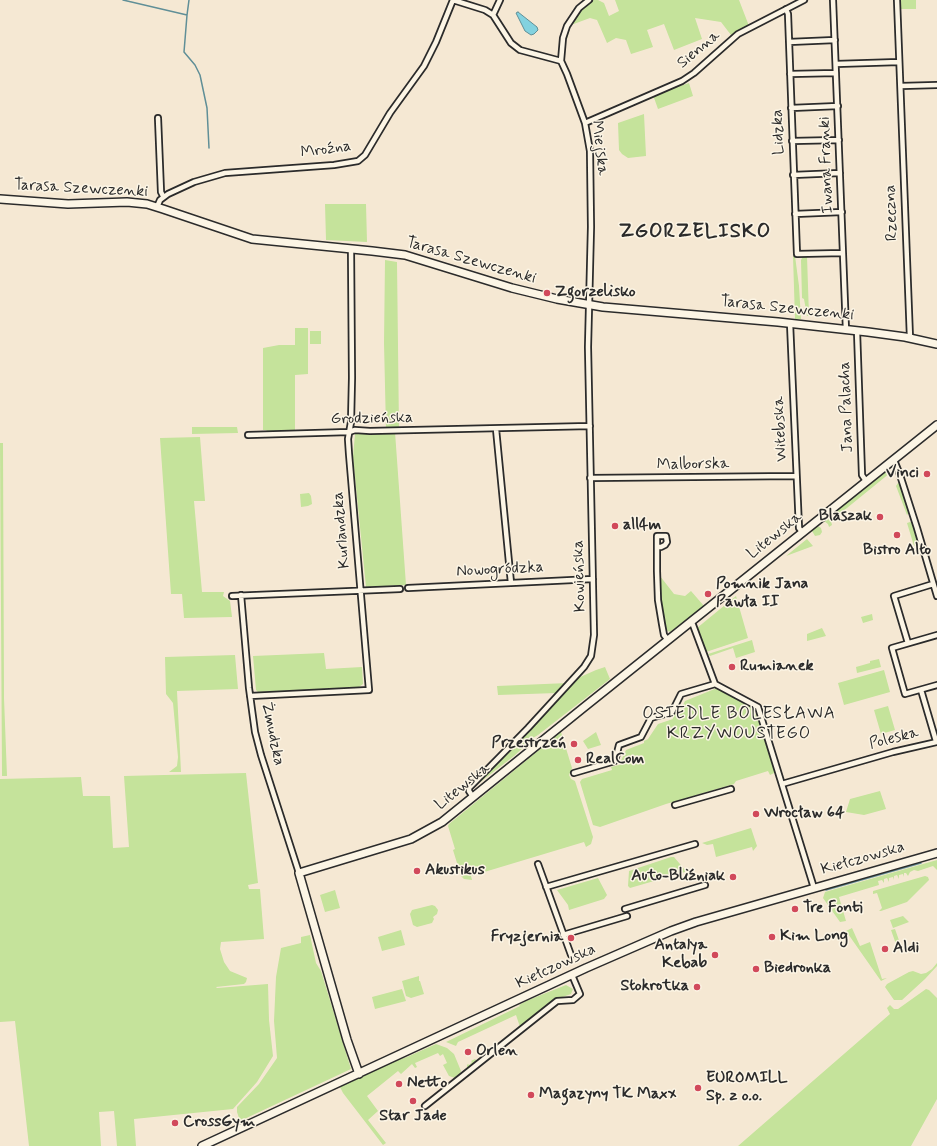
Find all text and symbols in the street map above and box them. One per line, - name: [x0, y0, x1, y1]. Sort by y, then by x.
- street label: Sienna: [674, 27, 724, 73]
- street label: Lidzka: [769, 109, 789, 155]
- street label: Iwana Franki: [816, 116, 838, 214]
- street label: Miejska: [586, 119, 612, 177]
- street label: Mroźna: [299, 137, 353, 163]
- street label: Tarasa Szewczenki: [14, 176, 148, 202]
- street label: Rzeczna: [881, 184, 903, 242]
- district label: ZGORZELISKO: [619, 221, 771, 245]
- street label: Tarasa Szewczenki: [404, 233, 538, 289]
- place label: Zgorzelisko: [555, 283, 636, 303]
- marker: Zgorzelisko: [542, 288, 552, 298]
- street label: Tarasa Szewczenki: [719, 292, 855, 326]
- street label: Jana Palacha: [836, 361, 858, 453]
- street label: Witebska: [770, 396, 792, 462]
- street label: Grodzieńska: [331, 409, 413, 429]
- street label: Malborska: [656, 455, 730, 475]
- place label: Vinci: [886, 464, 919, 484]
- marker: Vinci: [922, 469, 932, 479]
- street label: Kurlandzka: [329, 491, 355, 569]
- place label: Blaszak: [819, 507, 872, 527]
- street label: Litewska: [744, 508, 806, 564]
- marker: Blaszak: [875, 512, 885, 522]
- place label: all4m: [623, 516, 661, 536]
- marker: all4m: [610, 521, 620, 531]
- marker: Bistro Alto: [892, 530, 902, 540]
- street label: Kowieńska: [569, 540, 591, 612]
- place label: Bistro Alto: [863, 541, 931, 561]
- street label: Nowogródzka: [456, 558, 544, 582]
- place label: Pomnik Jana Pawła II: [716, 575, 808, 613]
- marker: Pomnik Jana Pawła II: [703, 589, 713, 599]
- place label: Rumianek: [740, 657, 814, 677]
- marker: Rumianek: [727, 662, 737, 672]
- street label: Żmudzka: [256, 701, 288, 767]
- district label: OSIEDLE BOLESŁAWA KRZYWOUSTEGO: [642, 704, 836, 744]
- street label: Poleska: [867, 724, 921, 754]
- place label: Przestrzeń: [491, 734, 566, 754]
- marker: Przestrzeń: [569, 739, 579, 749]
- place label: RealCom: [586, 750, 644, 770]
- marker: RealCom: [573, 755, 583, 765]
- street label: Litewska: [432, 759, 494, 815]
- place label: Wrocław 64: [764, 804, 845, 824]
- marker: Wrocław 64: [751, 809, 761, 819]
- street label: Kiełczowska: [819, 838, 907, 880]
- place label: Akustikus: [425, 861, 485, 881]
- marker: Akustikus: [412, 866, 422, 876]
- place label: Auto-Bliźniak: [631, 867, 725, 887]
- marker: Auto-Bliźniak: [728, 872, 738, 882]
- place label: Tre Fonti: [803, 899, 862, 919]
- marker: Tre Fonti: [790, 904, 800, 914]
- place label: Kim Long: [780, 927, 848, 947]
- place label: Fryzjernia: [491, 928, 563, 948]
- marker: Kim Long: [767, 932, 777, 942]
- marker: Fryzjernia: [566, 933, 576, 943]
- place label: Antalya Kebab: [655, 936, 707, 974]
- place label: Aldi: [893, 939, 919, 959]
- street label: Kiełczowska: [513, 940, 599, 994]
- marker: Aldi: [880, 944, 890, 954]
- marker: Antalya Kebab: [710, 950, 720, 960]
- place label: Biedronka: [764, 959, 831, 979]
- marker: Biedronka: [751, 964, 761, 974]
- place label: Stokrotka: [620, 977, 689, 997]
- marker: Stokrotka: [692, 982, 702, 992]
- place label: Orlen: [476, 1042, 518, 1062]
- marker: Orlen: [463, 1047, 473, 1057]
- place label: EUROMILL Sp. z o.o.: [706, 1069, 787, 1107]
- place label: Netto: [407, 1074, 447, 1094]
- marker: Netto: [394, 1079, 404, 1089]
- marker: EUROMILL Sp. z o.o.: [693, 1083, 703, 1093]
- place label: Magazyny TK Maxx: [539, 1085, 676, 1105]
- marker: Magazyny TK Maxx: [526, 1090, 536, 1100]
- marker: Star Jade: [408, 1096, 418, 1106]
- place label: Star Jade: [379, 1107, 447, 1127]
- place label: CrossGym: [183, 1113, 255, 1133]
- marker: CrossGym: [170, 1118, 180, 1128]

